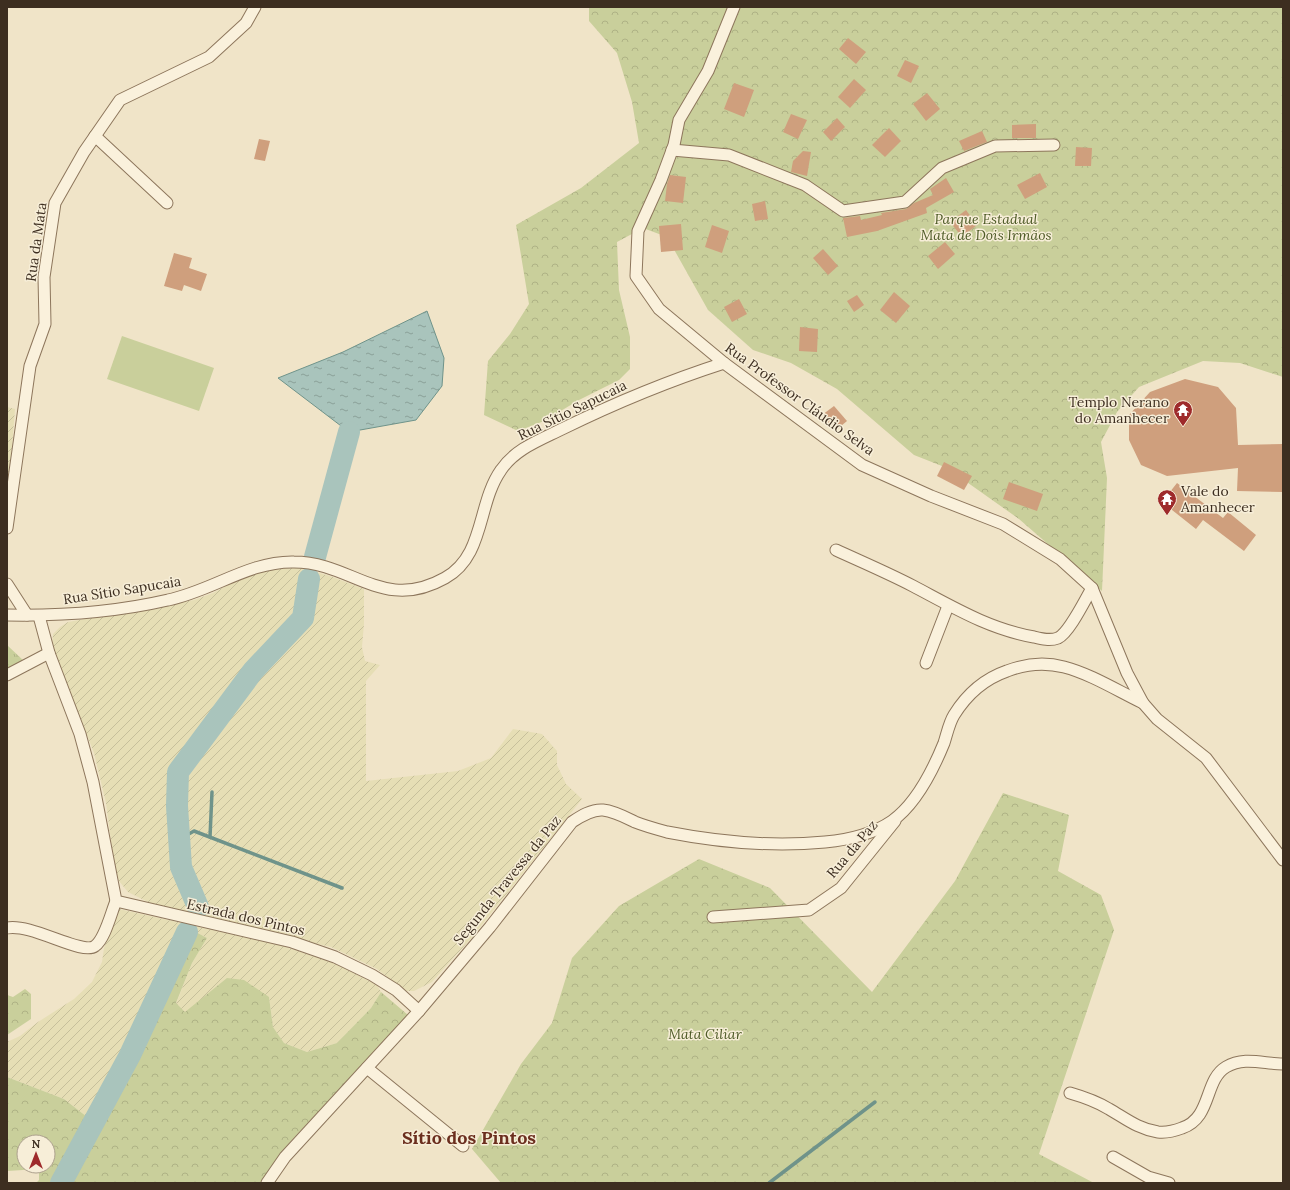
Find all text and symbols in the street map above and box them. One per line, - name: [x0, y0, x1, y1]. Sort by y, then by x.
- street label: Rua da Mata: [22, 201, 50, 283]
- park label: Parque Estadual Mata de Dois Irmãos: [921, 210, 1051, 244]
- street label: Rua Professor Cláudio Selva: [722, 339, 878, 459]
- street label: Rua Sítio Sapucaia: [515, 376, 629, 444]
- place label: Templo Nerano do Amanhecer: [1069, 393, 1169, 427]
- temple icon: Templo Nerano do Amanhecer: [1172, 399, 1194, 427]
- place label: Vale do Amanhecer: [1180, 482, 1255, 516]
- temple icon: Vale do Amanhecer: [1156, 488, 1178, 516]
- street label: Rua Sítio Sapucaia: [62, 572, 182, 608]
- street label: Segunda Travessa da Paz: [449, 812, 565, 948]
- street label: Rua da Paz: [823, 816, 881, 882]
- street label: Estrada dos Pintos: [185, 895, 307, 939]
- park label: Mata Ciliar: [668, 1025, 742, 1043]
- district label: Sítio dos Pintos: [402, 1126, 536, 1149]
- north arrow: [16, 1134, 56, 1174]
- text: N: [32, 1137, 41, 1151]

